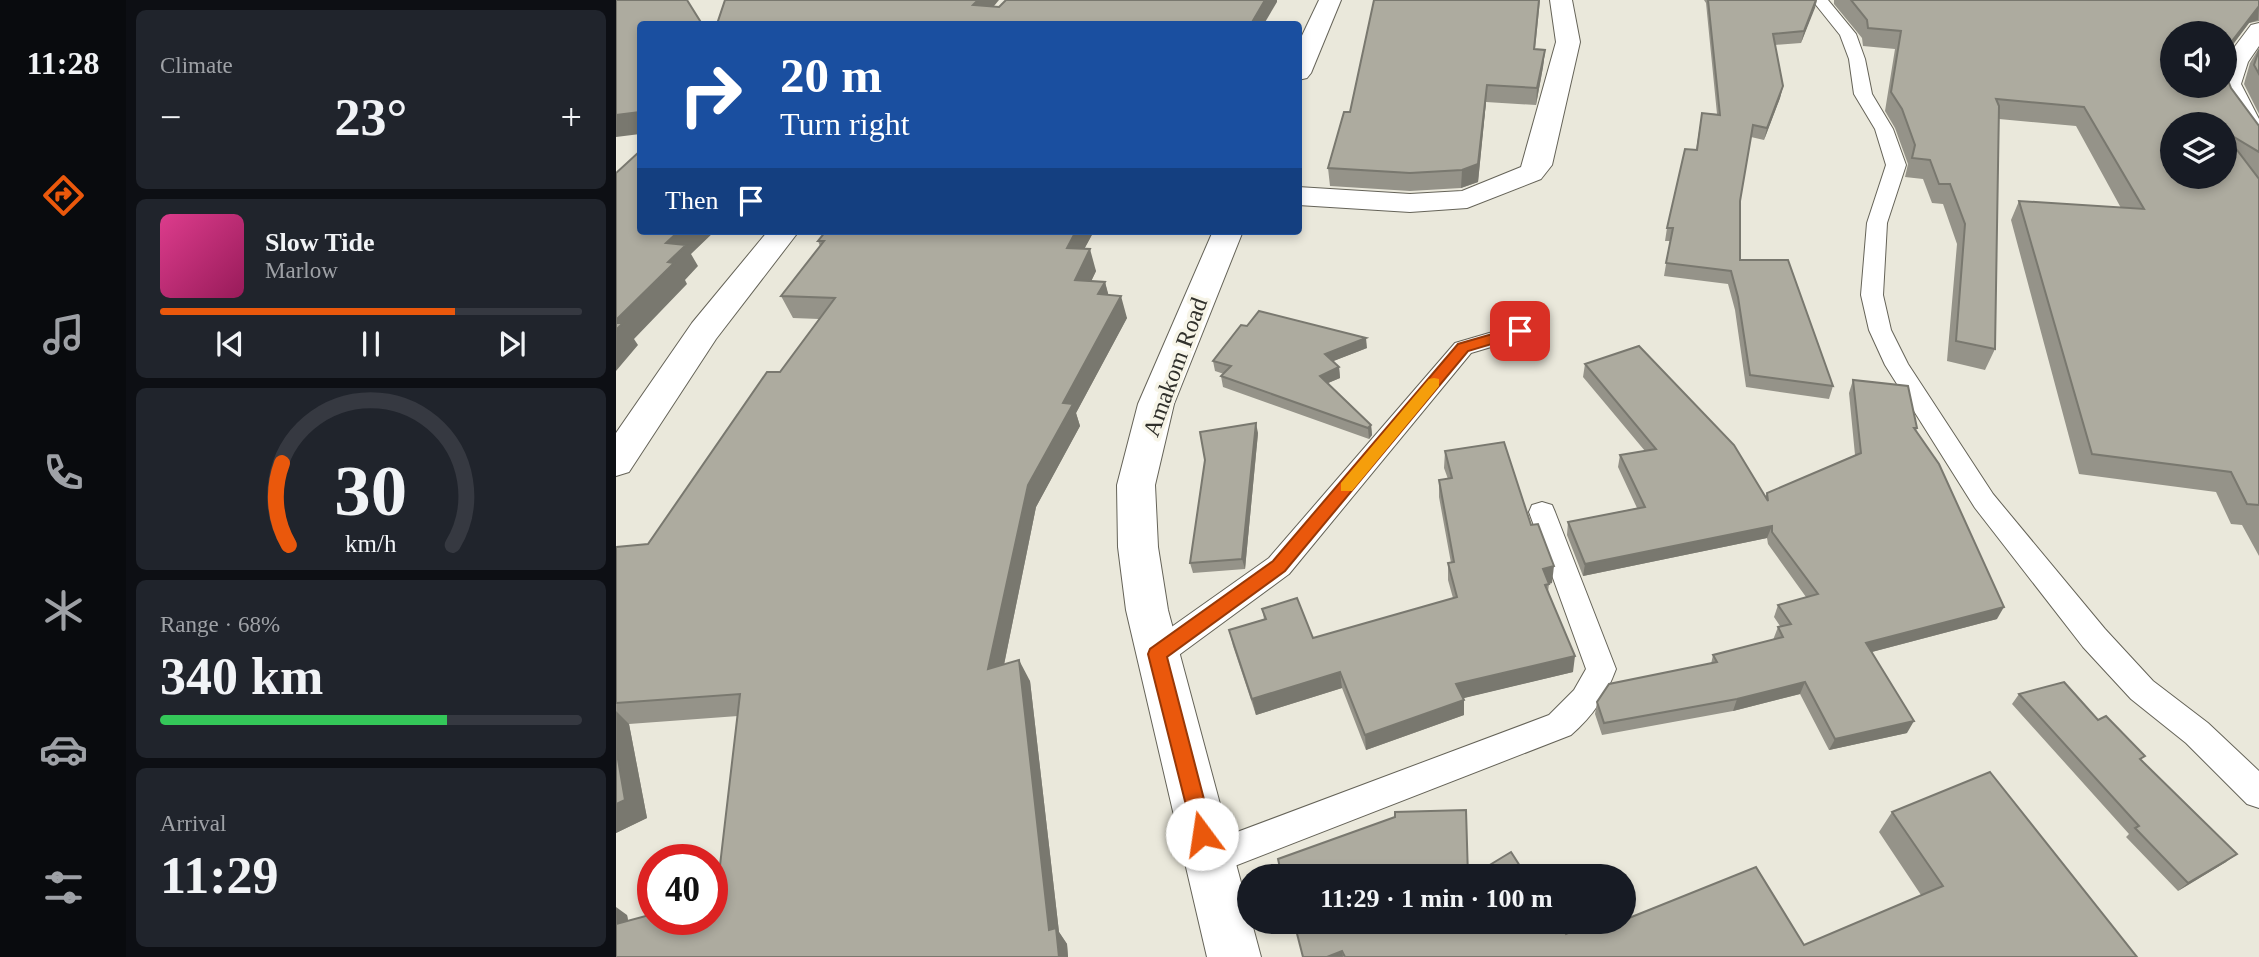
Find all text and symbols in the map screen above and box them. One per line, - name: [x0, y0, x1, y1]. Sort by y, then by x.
- map controls: [2160, 21, 2237, 189]
- button: sound: [2160, 21, 2237, 98]
- text: 11:28: [27, 45, 99, 81]
- text: 20 m: [780, 48, 882, 103]
- icon: right: [665, 49, 756, 140]
- text: Climate: [160, 53, 233, 78]
- text: 23°: [335, 89, 407, 146]
- text: −: [160, 96, 181, 138]
- text: +: [561, 96, 582, 138]
- text: Turn right: [780, 106, 910, 142]
- button: layers: [2160, 112, 2237, 189]
- icon: directions: [39, 171, 88, 220]
- icon: arrive: [732, 182, 770, 220]
- text: Then: [665, 186, 718, 215]
- text: Slow Tide: [265, 228, 375, 257]
- text: Marlow: [265, 258, 338, 283]
- street label: Amakom Road: [1138, 294, 1212, 440]
- pin: [1490, 301, 1550, 361]
- icon: music: [39, 310, 88, 359]
- icon: arrive: [1501, 312, 1539, 350]
- icon: previous: [211, 325, 249, 363]
- icon: pause: [352, 325, 390, 363]
- icon: next: [493, 325, 531, 363]
- icon: phone: [39, 448, 88, 497]
- text: 30: [335, 450, 407, 531]
- text: km/h: [345, 529, 397, 556]
- icon: climate: [39, 586, 88, 635]
- text: Range · 68%: [160, 612, 280, 637]
- text: 340 km: [160, 648, 323, 705]
- icon: car: [39, 725, 88, 774]
- position arrow: [1165, 797, 1239, 871]
- text: Arrival: [160, 811, 226, 836]
- speed limit sign: 40: [637, 844, 728, 935]
- text: 11:29: [160, 847, 278, 904]
- icon: filters: [39, 863, 88, 912]
- text: 11:29 · 1 min · 100 m: [1320, 884, 1553, 913]

